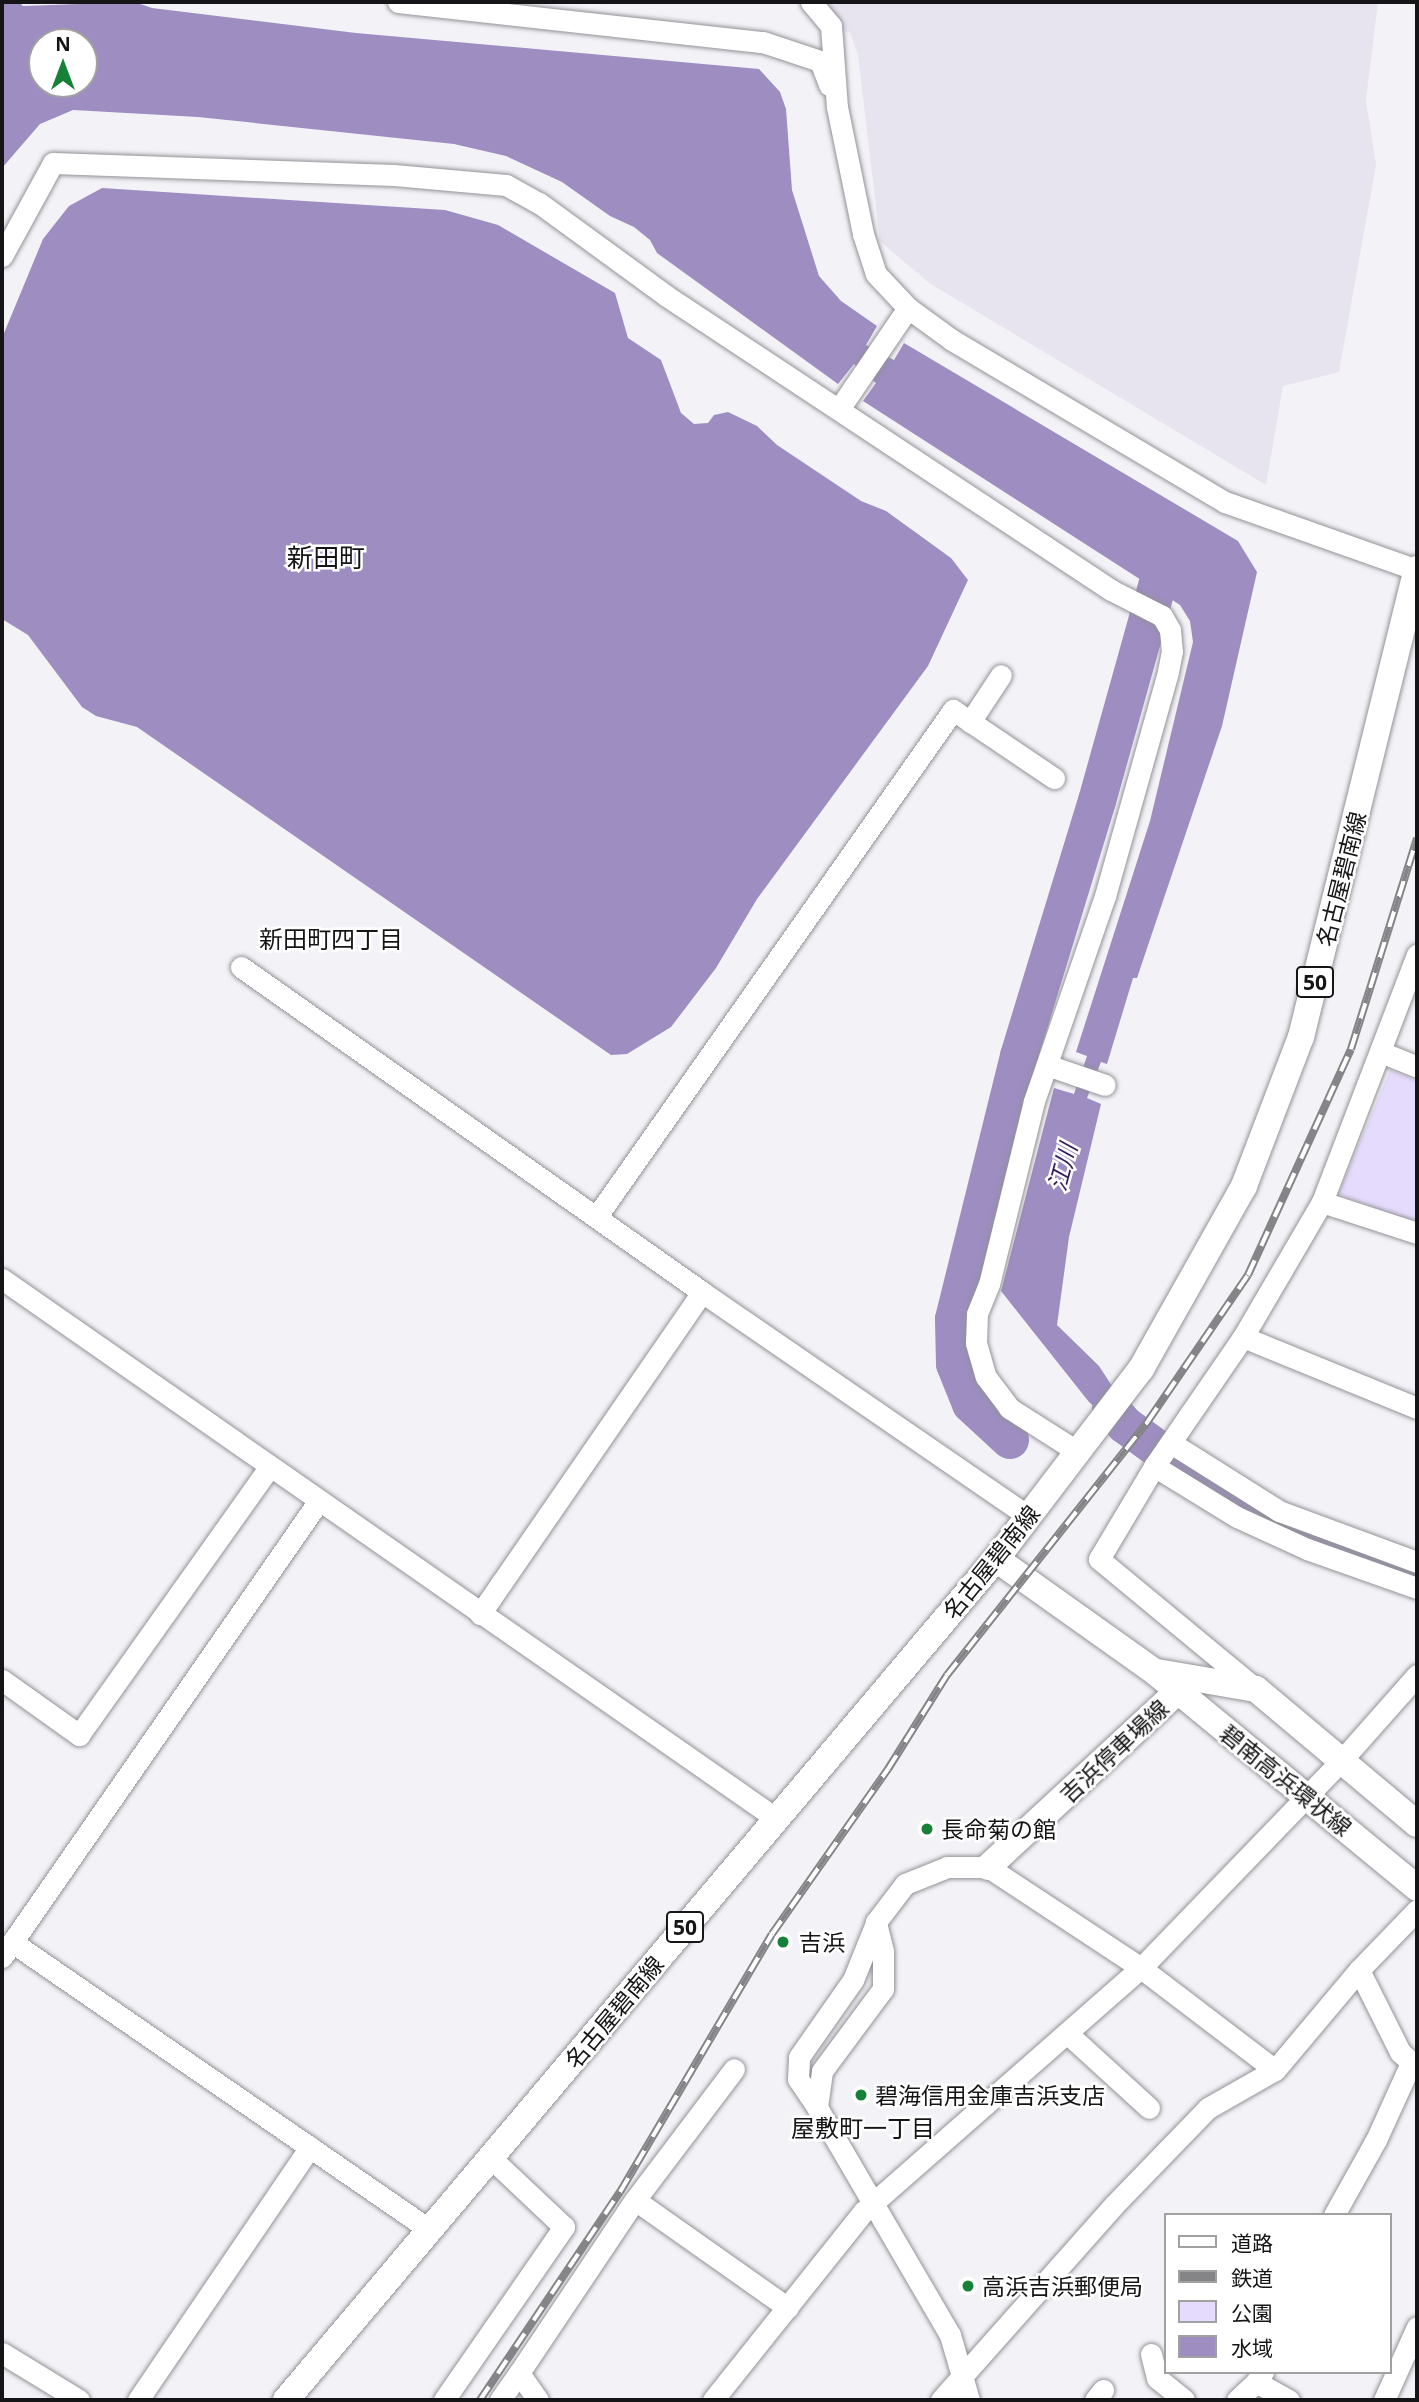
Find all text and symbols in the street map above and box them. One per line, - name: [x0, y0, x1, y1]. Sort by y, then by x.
- north arrow: [28, 28, 98, 98]
- text: N: [55, 31, 71, 57]
- district label: 新田町: [287, 542, 365, 574]
- street label: 名古屋碧南線: [1311, 809, 1371, 949]
- district label: 新田町四丁目: [259, 925, 403, 953]
- road number: 50: [1296, 964, 1334, 1000]
- water label: 江川: [1042, 1140, 1082, 1194]
- street label: 名古屋碧南線: [937, 1500, 1045, 1624]
- street label: 吉浜停車場線: [1054, 1694, 1174, 1808]
- street label: 碧南高浜環状線: [1215, 1719, 1357, 1841]
- place label: 長命菊の館: [941, 1815, 1056, 1843]
- marker: 長命菊の館: [919, 1821, 935, 1837]
- road number: 50: [666, 1910, 704, 1944]
- place label: 吉浜: [799, 1928, 845, 1956]
- marker: 吉浜: [773, 1932, 793, 1952]
- street label: 名古屋碧南線: [559, 1950, 669, 2074]
- place label: 碧海信用金庫吉浜支店: [875, 2081, 1105, 2109]
- marker: 碧海信用金庫吉浜支店: [853, 2087, 869, 2103]
- district label: 屋敷町一丁目: [791, 2114, 935, 2142]
- legend: [1164, 2213, 1391, 2374]
- text: 道路: [1231, 2229, 1273, 2257]
- text: 鉄道: [1231, 2264, 1273, 2292]
- place label: 高浜吉浜郵便局: [982, 2272, 1143, 2300]
- marker: 高浜吉浜郵便局: [960, 2278, 976, 2294]
- text: 公園: [1231, 2299, 1273, 2327]
- text: 水域: [1231, 2334, 1273, 2362]

